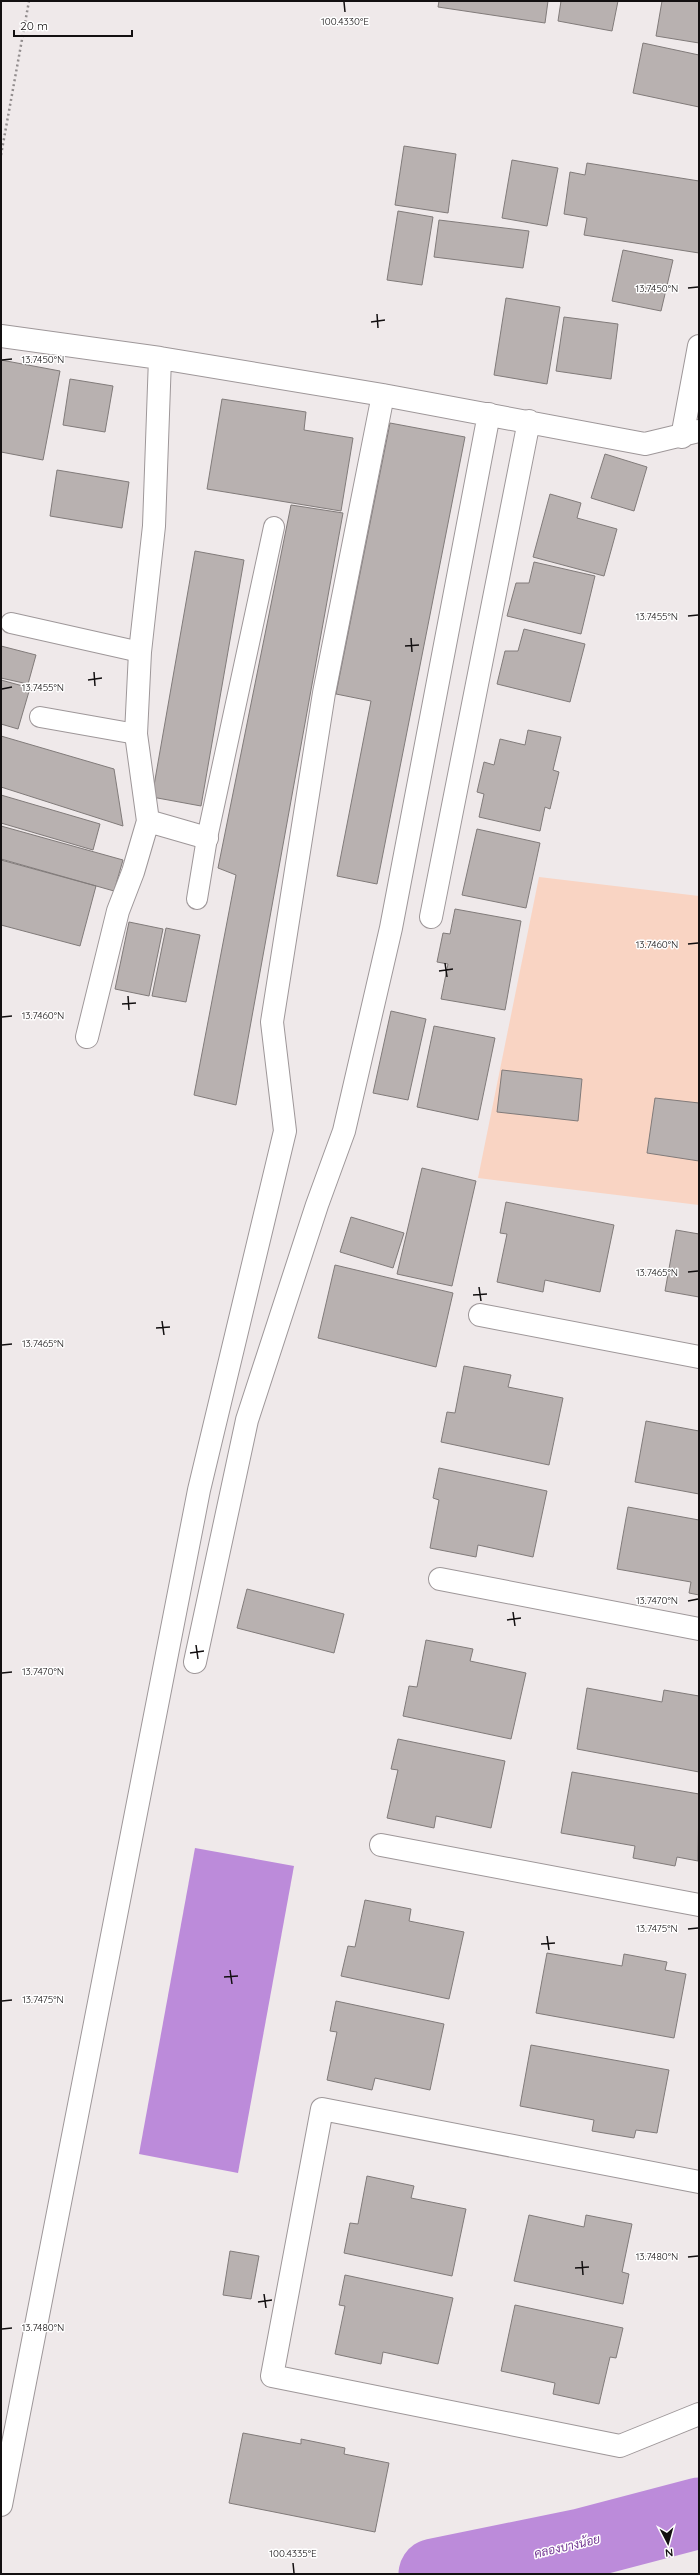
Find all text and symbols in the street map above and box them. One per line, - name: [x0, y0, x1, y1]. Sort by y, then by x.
- scale bar: [14, 12, 132, 38]
- text: 100.4330°E: [321, 15, 369, 28]
- text: 20 m: [20, 18, 48, 33]
- text: 13.7450°N: [636, 282, 678, 295]
- text: 13.7450°N: [22, 353, 64, 366]
- text: 13.7455°N: [636, 610, 678, 623]
- text: 13.7455°N: [22, 681, 64, 694]
- text: 13.7460°N: [636, 938, 678, 951]
- text: 13.7460°N: [22, 1009, 64, 1022]
- text: 13.7465°N: [636, 1266, 678, 1279]
- text: 13.7465°N: [22, 1337, 64, 1350]
- text: 13.7470°N: [636, 1594, 678, 1607]
- text: 13.7470°N: [22, 1665, 64, 1678]
- text: 13.7475°N: [636, 1922, 678, 1935]
- text: 13.7475°N: [22, 1993, 64, 2006]
- text: 13.7480°N: [636, 2250, 678, 2263]
- text: 13.7480°N: [22, 2321, 64, 2334]
- north arrow: [648, 2523, 688, 2563]
- water label: คลองบางน้อย: [533, 2531, 602, 2561]
- text: N: [664, 2546, 674, 2560]
- text: 100.4335°E: [269, 2547, 317, 2560]

